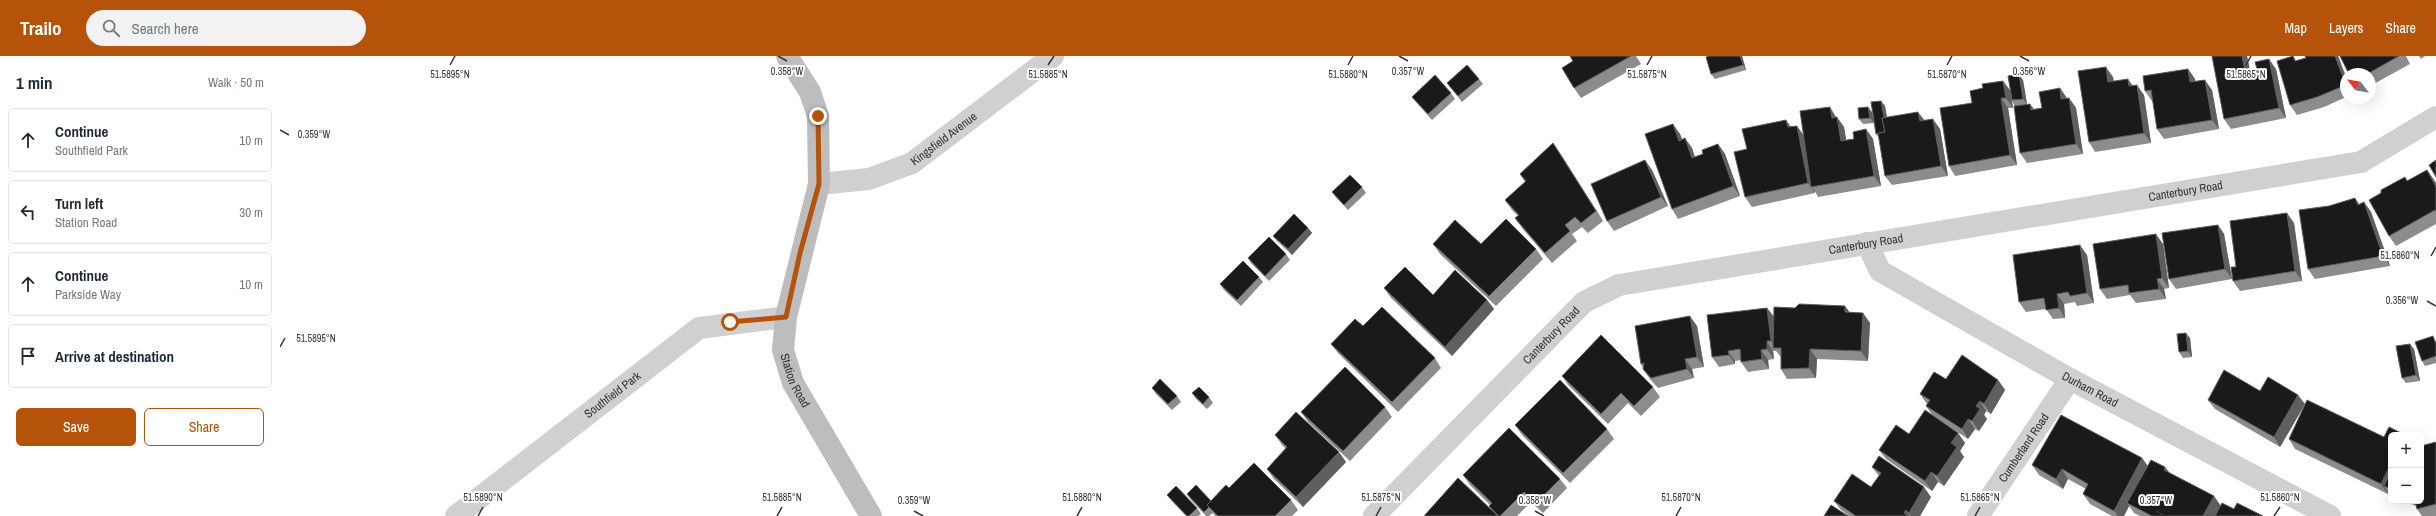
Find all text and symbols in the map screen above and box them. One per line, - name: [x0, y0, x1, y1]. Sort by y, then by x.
- search box: [86, 10, 366, 46]
- text: Trailo: [20, 15, 62, 41]
- icon: search: [100, 17, 122, 39]
- text: Search here: [132, 18, 199, 39]
- text: Map: [2285, 19, 2307, 37]
- text: Layers: [2329, 19, 2363, 37]
- text: Share: [2385, 19, 2416, 37]
- text: 0.358°W: [771, 65, 803, 78]
- text: 0.357°W: [1392, 65, 1424, 78]
- text: 0.356°W: [2013, 65, 2045, 78]
- text: 51.5895°N: [430, 68, 470, 81]
- text: 51.5885°N: [1028, 68, 1068, 81]
- text: 51.5880°N: [1328, 68, 1368, 81]
- text: 51.5875°N: [1627, 68, 1667, 81]
- text: 51.5870°N: [1927, 68, 1967, 81]
- text: 51.5865°N: [2226, 68, 2266, 81]
- north arrow: [2340, 68, 2376, 104]
- text: 1 min: [16, 71, 52, 94]
- text: Walk · 50 m: [208, 74, 264, 91]
- route end: [809, 107, 827, 125]
- street label: Kingsfield Avenue: [907, 109, 980, 169]
- text: Continue: [55, 121, 108, 142]
- text: 0.359°W: [298, 128, 330, 141]
- icon: ahead: [17, 129, 39, 151]
- text: 10 m: [239, 132, 263, 149]
- text: Southfield Park: [55, 142, 128, 159]
- street label: Canterbury Road: [2147, 177, 2224, 205]
- text: Turn left: [55, 193, 103, 214]
- icon: left: [17, 201, 39, 223]
- text: 30 m: [239, 204, 263, 221]
- text: Station Road: [55, 214, 117, 231]
- street label: Canterbury Road: [1828, 230, 1904, 258]
- text: 51.5860°N: [2380, 249, 2420, 262]
- text: Continue: [55, 265, 108, 286]
- icon: ahead: [17, 273, 39, 295]
- text: 10 m: [239, 276, 263, 293]
- text: Parkside Way: [55, 286, 121, 303]
- text: 0.356°W: [2386, 294, 2418, 307]
- street label: Canterbury Road: [1519, 303, 1583, 368]
- route start: [721, 313, 739, 331]
- text: 51.5895°N: [296, 332, 336, 345]
- icon: arrive: [17, 345, 39, 367]
- text: Arrive at destination: [55, 346, 174, 367]
- street label: Station Road: [777, 352, 814, 410]
- street label: Southfield Park: [581, 368, 644, 422]
- street label: Durham Road: [2059, 368, 2121, 411]
- button: Save: [16, 408, 136, 446]
- button: Share: [144, 408, 264, 446]
- street label: Cumberland Road: [1995, 410, 2053, 486]
- map controls: [2388, 432, 2424, 504]
- button: +: [2388, 432, 2424, 468]
- button: −: [2388, 468, 2424, 504]
- text: 51.5890°N: [463, 491, 503, 504]
- text: 51.5885°N: [762, 491, 802, 504]
- text: 51.5880°N: [1062, 491, 1102, 504]
- text: 51.5875°N: [1361, 491, 1401, 504]
- text: 51.5870°N: [1661, 491, 1701, 504]
- text: 51.5865°N: [1960, 491, 2000, 504]
- text: 51.5860°N: [2260, 491, 2300, 504]
- text: 0.359°W: [898, 494, 930, 507]
- text: 0.358°W: [1519, 494, 1551, 507]
- text: 0.357°W: [2140, 494, 2172, 507]

